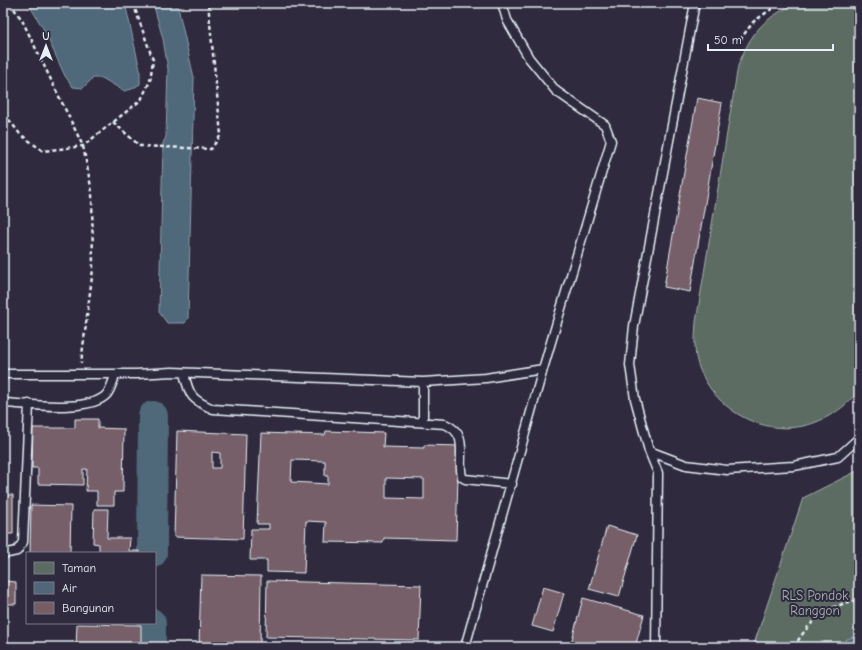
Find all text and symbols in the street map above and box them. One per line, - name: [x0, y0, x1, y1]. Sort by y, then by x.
- north arrow: [26, 26, 66, 66]
- scale bar: [708, 26, 833, 52]
- text: U: [42, 30, 50, 43]
- text: 50 m: [714, 33, 742, 47]
- legend: [26, 552, 156, 624]
- text: Taman: [62, 561, 96, 575]
- text: Air: [62, 581, 77, 595]
- park label: RLS Pondok Ranggon: [782, 588, 849, 618]
- text: Bangunan: [62, 601, 114, 615]

